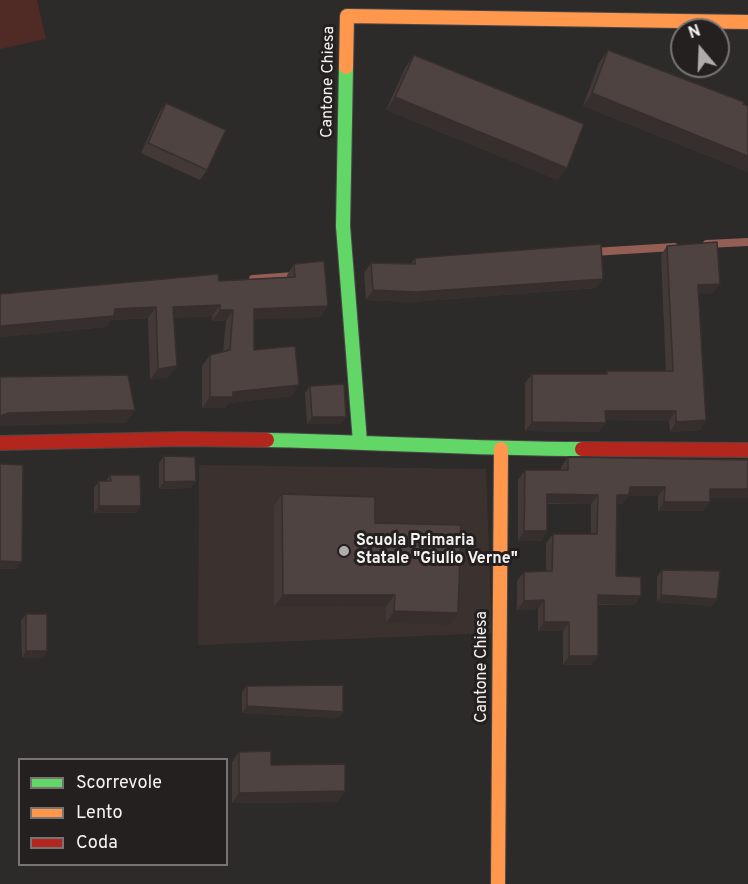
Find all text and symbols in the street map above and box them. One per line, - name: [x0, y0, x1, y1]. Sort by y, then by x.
- north arrow: [670, 18, 730, 78]
- text: N: [686, 22, 703, 44]
- street label: Cantone Chiesa: [318, 26, 340, 138]
- place label: Scuola Primaria Statale "Giulio Verne": [356, 532, 518, 570]
- marker: Scuola Primaria Statale "Giulio Verne": [337, 544, 351, 558]
- street label: Cantone Chiesa: [473, 611, 493, 723]
- legend: [18, 758, 228, 866]
- text: Scorrevole: [76, 772, 162, 795]
- text: Lento: [76, 802, 122, 825]
- text: Coda: [76, 832, 118, 855]

